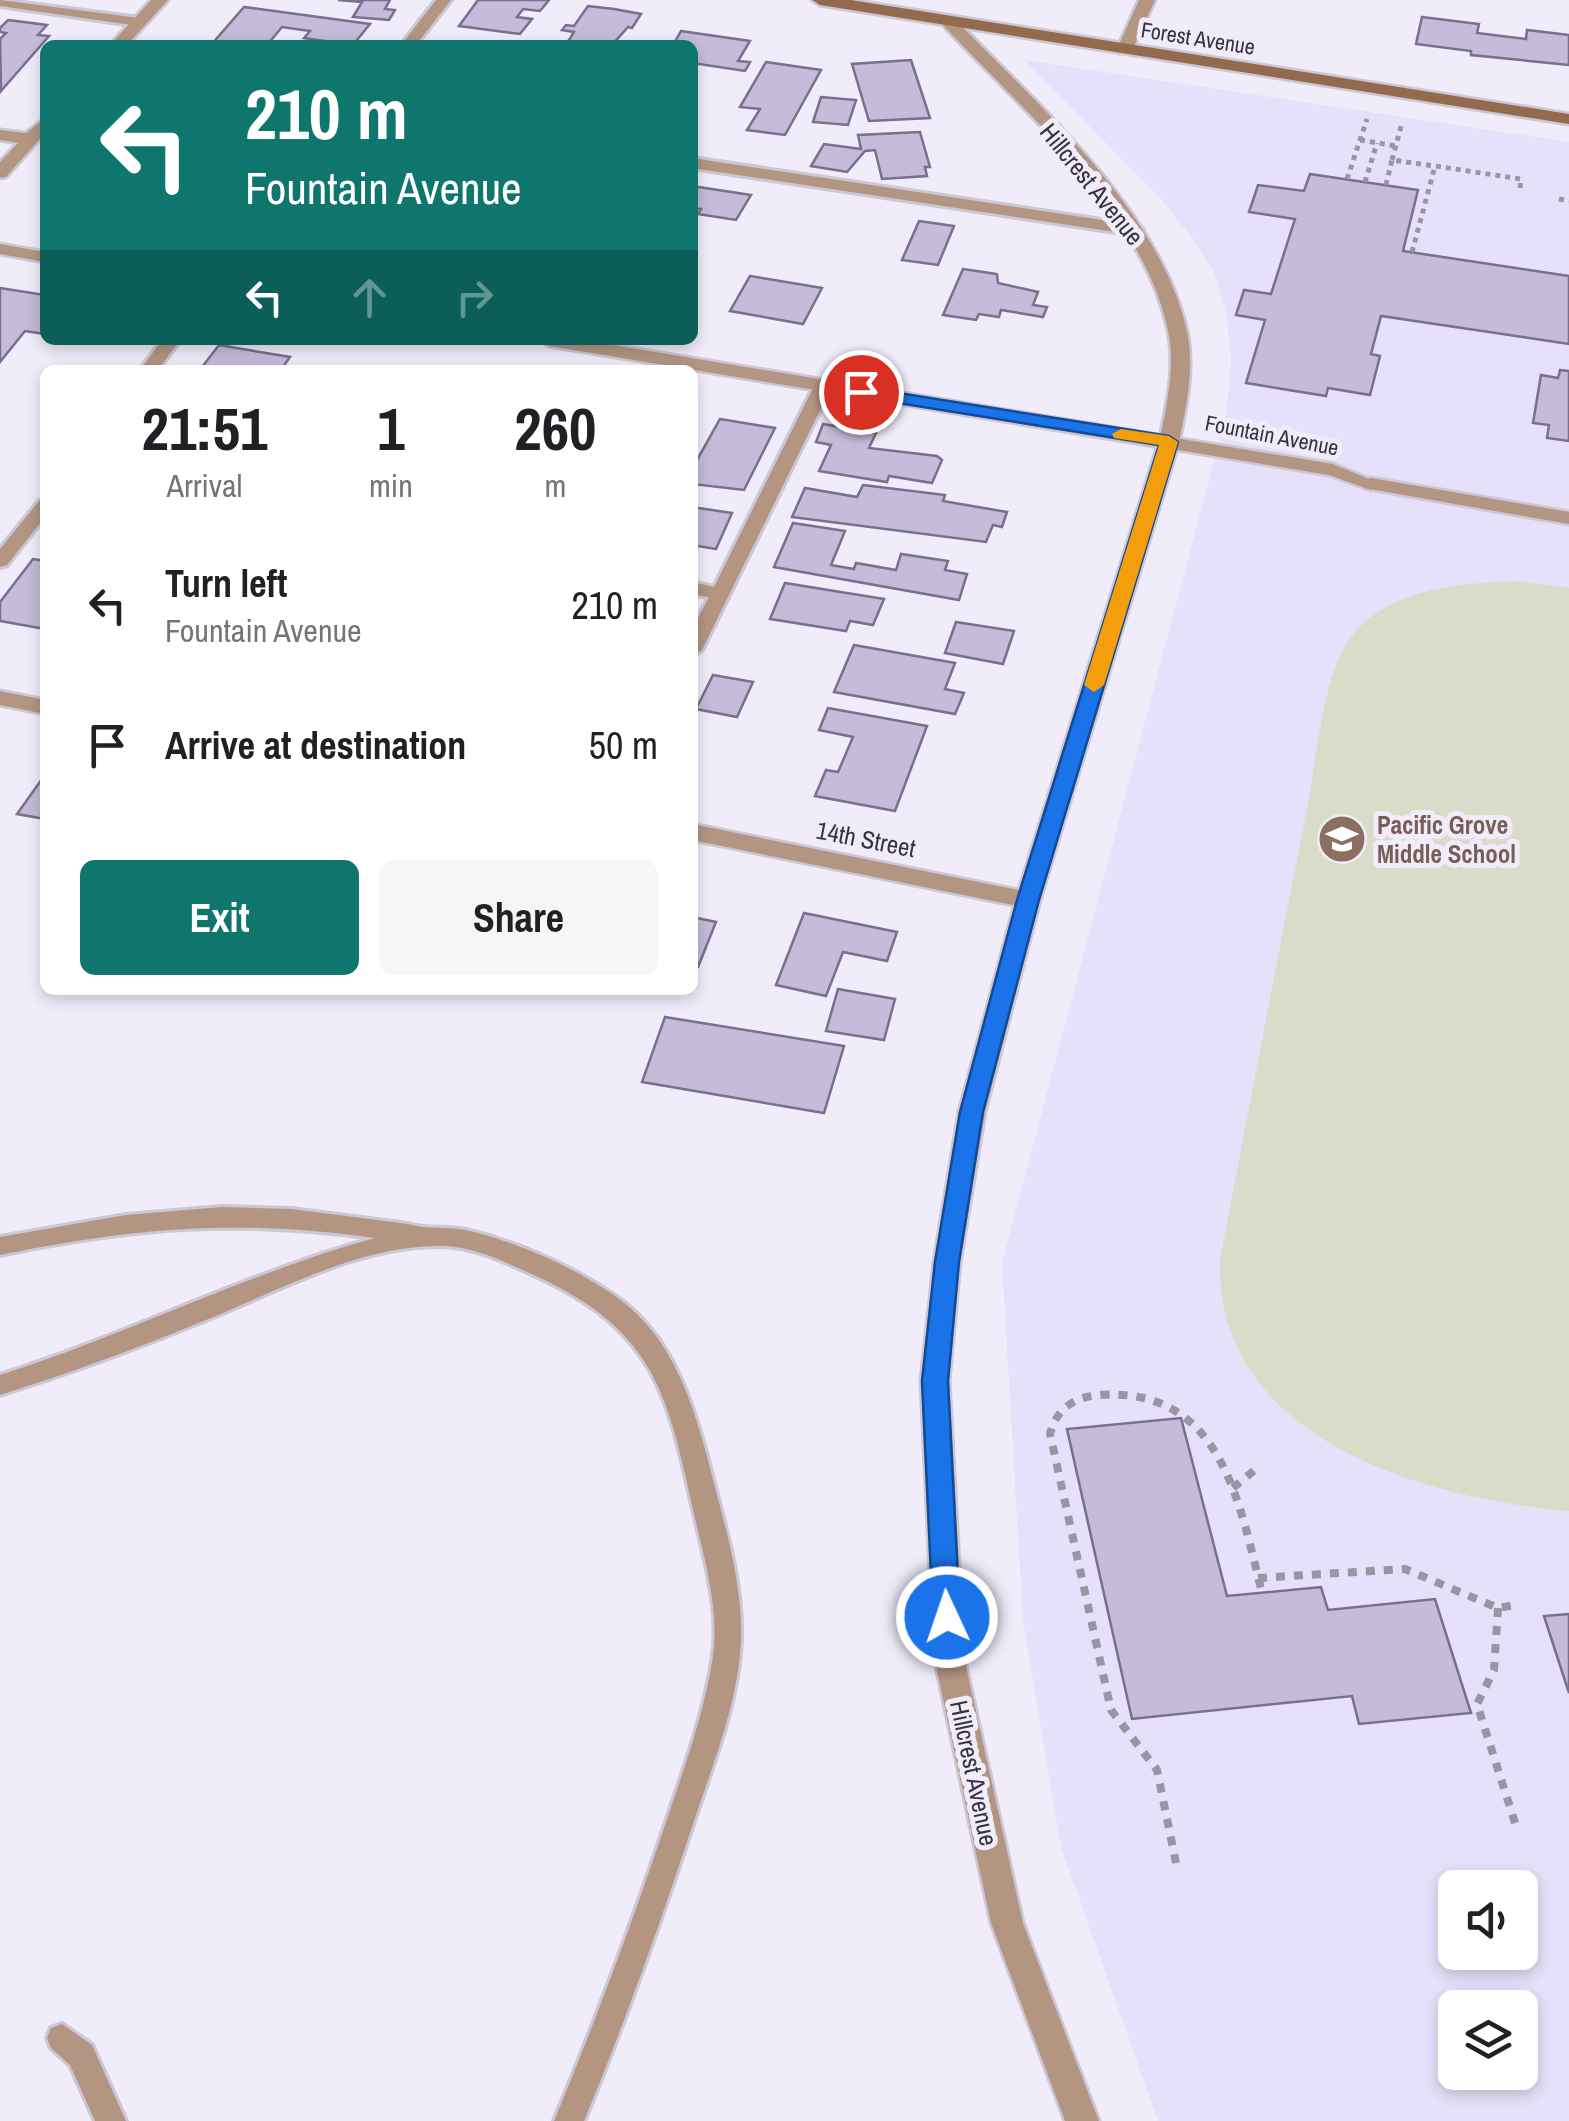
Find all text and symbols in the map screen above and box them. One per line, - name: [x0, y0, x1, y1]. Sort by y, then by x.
- street label: Forest Avenue: [1139, 14, 1257, 62]
- text: 210 m: [245, 67, 408, 161]
- icon: left: [80, 80, 210, 210]
- street label: Hillcrest Avenue: [1032, 116, 1152, 252]
- text: Fountain Avenue: [245, 157, 522, 218]
- icon: left: [237, 270, 292, 325]
- icon: ahead: [342, 270, 397, 325]
- icon: right: [447, 270, 502, 325]
- pin: [819, 350, 904, 435]
- icon: arrive: [834, 365, 889, 420]
- text: 21:51: [142, 388, 267, 469]
- text: 1: [377, 388, 405, 469]
- text: 260: [514, 388, 596, 469]
- street label: Fountain Avenue: [1203, 407, 1341, 463]
- text: Arrival: [167, 464, 242, 507]
- text: min: [369, 464, 413, 507]
- text: m: [544, 464, 566, 507]
- text: Turn left: [165, 558, 287, 609]
- icon: left: [80, 578, 135, 633]
- text: 210 m: [571, 580, 658, 631]
- text: Fountain Avenue: [165, 609, 362, 652]
- icon: arrive: [80, 718, 135, 773]
- text: Arrive at destination: [165, 720, 466, 771]
- text: 50 m: [589, 720, 658, 771]
- place label: Pacific Grove Middle School: [1377, 808, 1516, 871]
- street label: 14th Street: [814, 813, 919, 865]
- school or university icon: Pacific Grove Middle School: [1316, 813, 1368, 865]
- button: Exit: [80, 860, 359, 975]
- button: Share: [379, 860, 658, 975]
- position arrow: [895, 1565, 999, 1669]
- street label: Hillcrest Avenue: [942, 1697, 1006, 1849]
- map controls: [1438, 1870, 1538, 2090]
- button: sound: [1438, 1870, 1538, 1970]
- button: layers: [1438, 1990, 1538, 2090]

